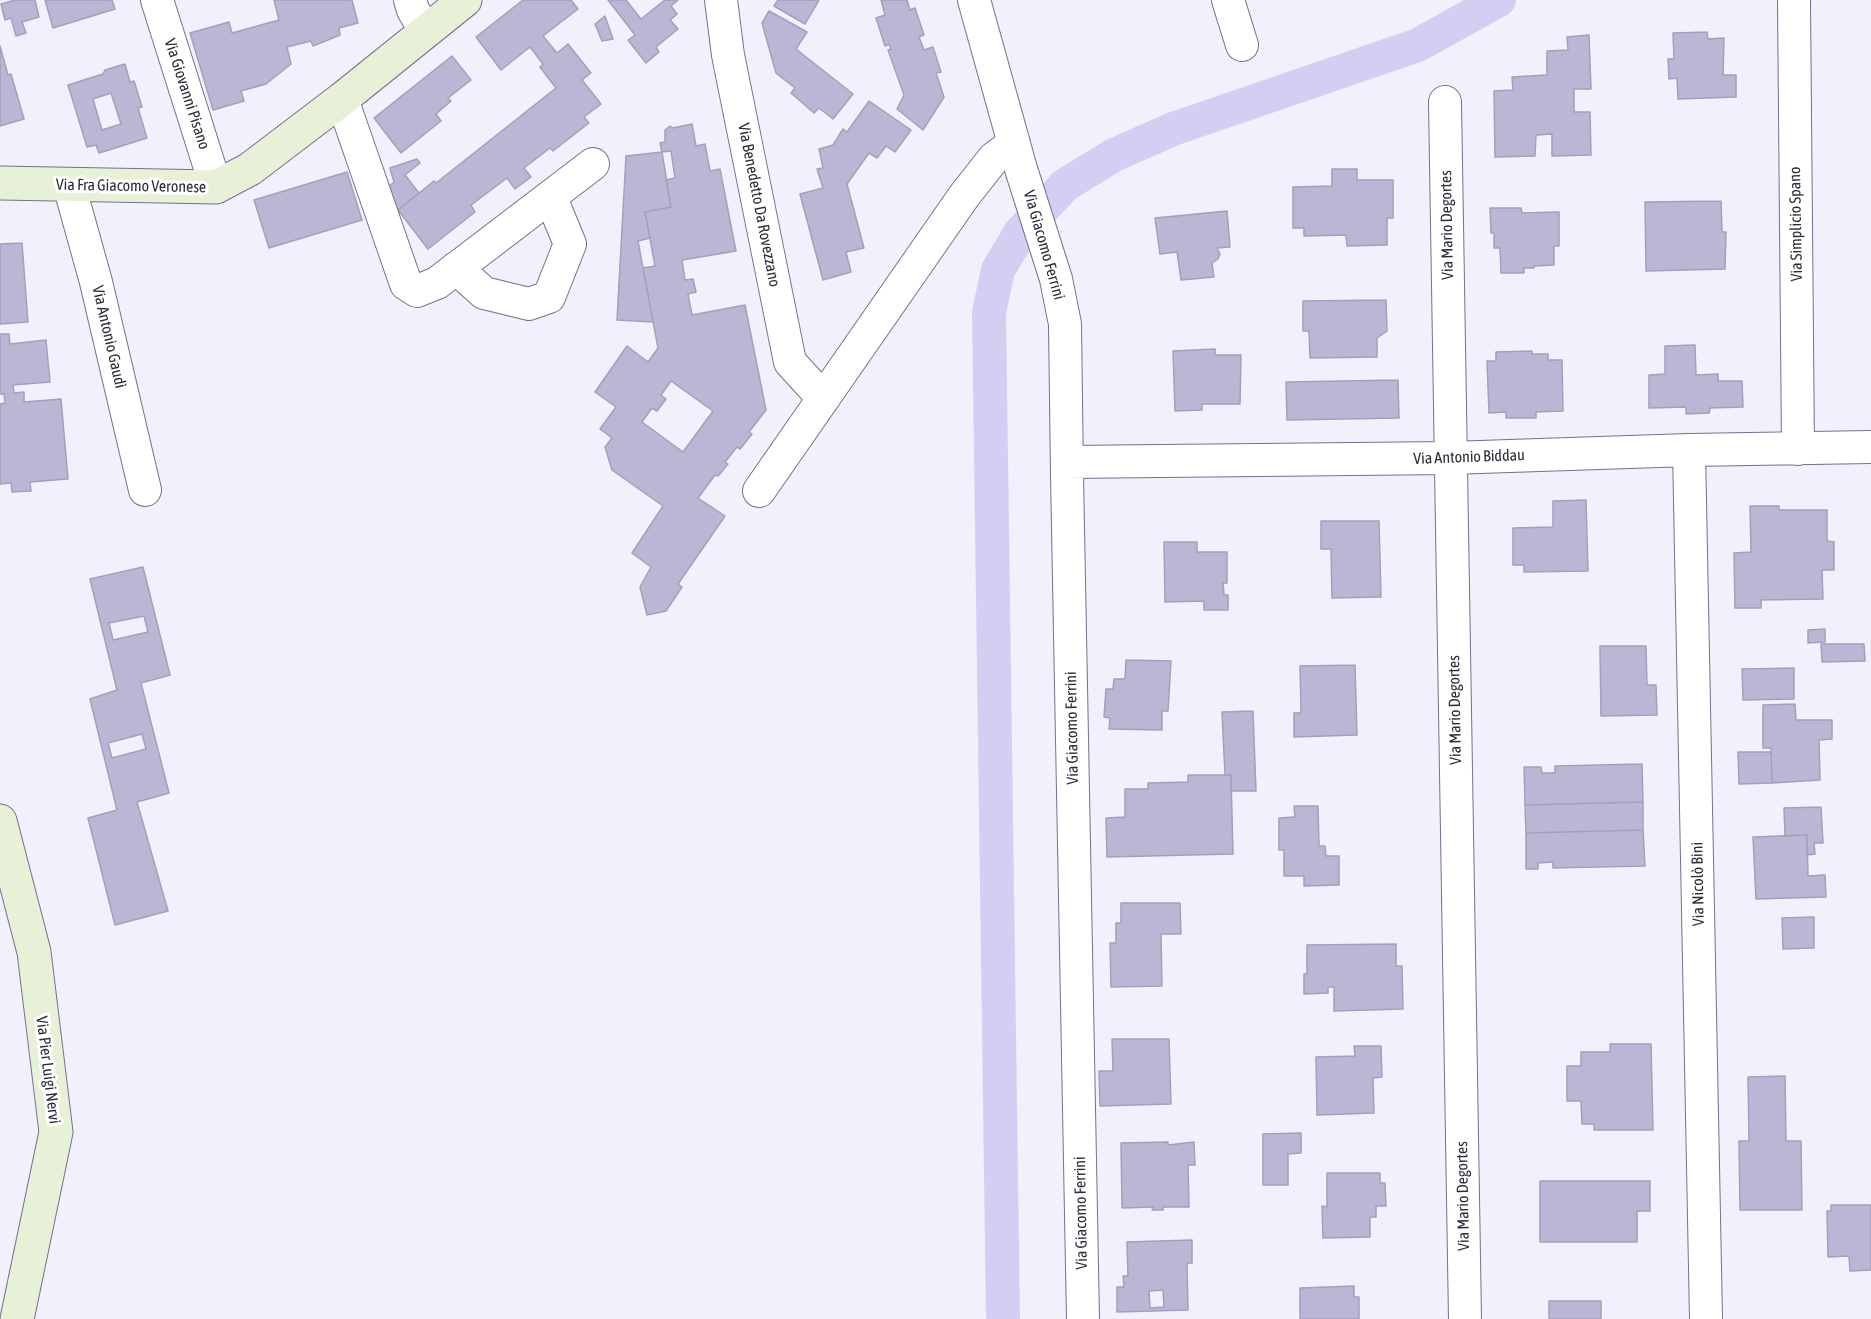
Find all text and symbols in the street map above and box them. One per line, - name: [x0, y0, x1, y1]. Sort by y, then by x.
- street label: Via Giovanni Pisano: [160, 36, 214, 152]
- street label: Via Benedetto Da Rovezzano: [734, 121, 784, 289]
- street label: Via Simplicio Spano: [1785, 166, 1807, 282]
- street label: Via Mario Degortes: [1436, 170, 1458, 280]
- street label: Via Fra Giacomo Veronese: [56, 175, 206, 197]
- street label: Via Giacomo Ferrini: [1019, 188, 1069, 302]
- street label: Via Antonio Gaudì: [88, 284, 130, 390]
- street label: Via Antonio Biddau: [1413, 445, 1525, 469]
- street label: Via Mario Degortes: [1444, 655, 1466, 765]
- street label: Via Giacomo Ferrini: [1061, 671, 1083, 785]
- street label: Via Nicolò Bini: [1688, 842, 1708, 926]
- street label: Via Pier Luigi Nervi: [32, 1015, 64, 1125]
- street label: Via Mario Degortes: [1452, 1141, 1474, 1251]
- street label: Via Giacomo Ferrini: [1070, 1156, 1092, 1270]

